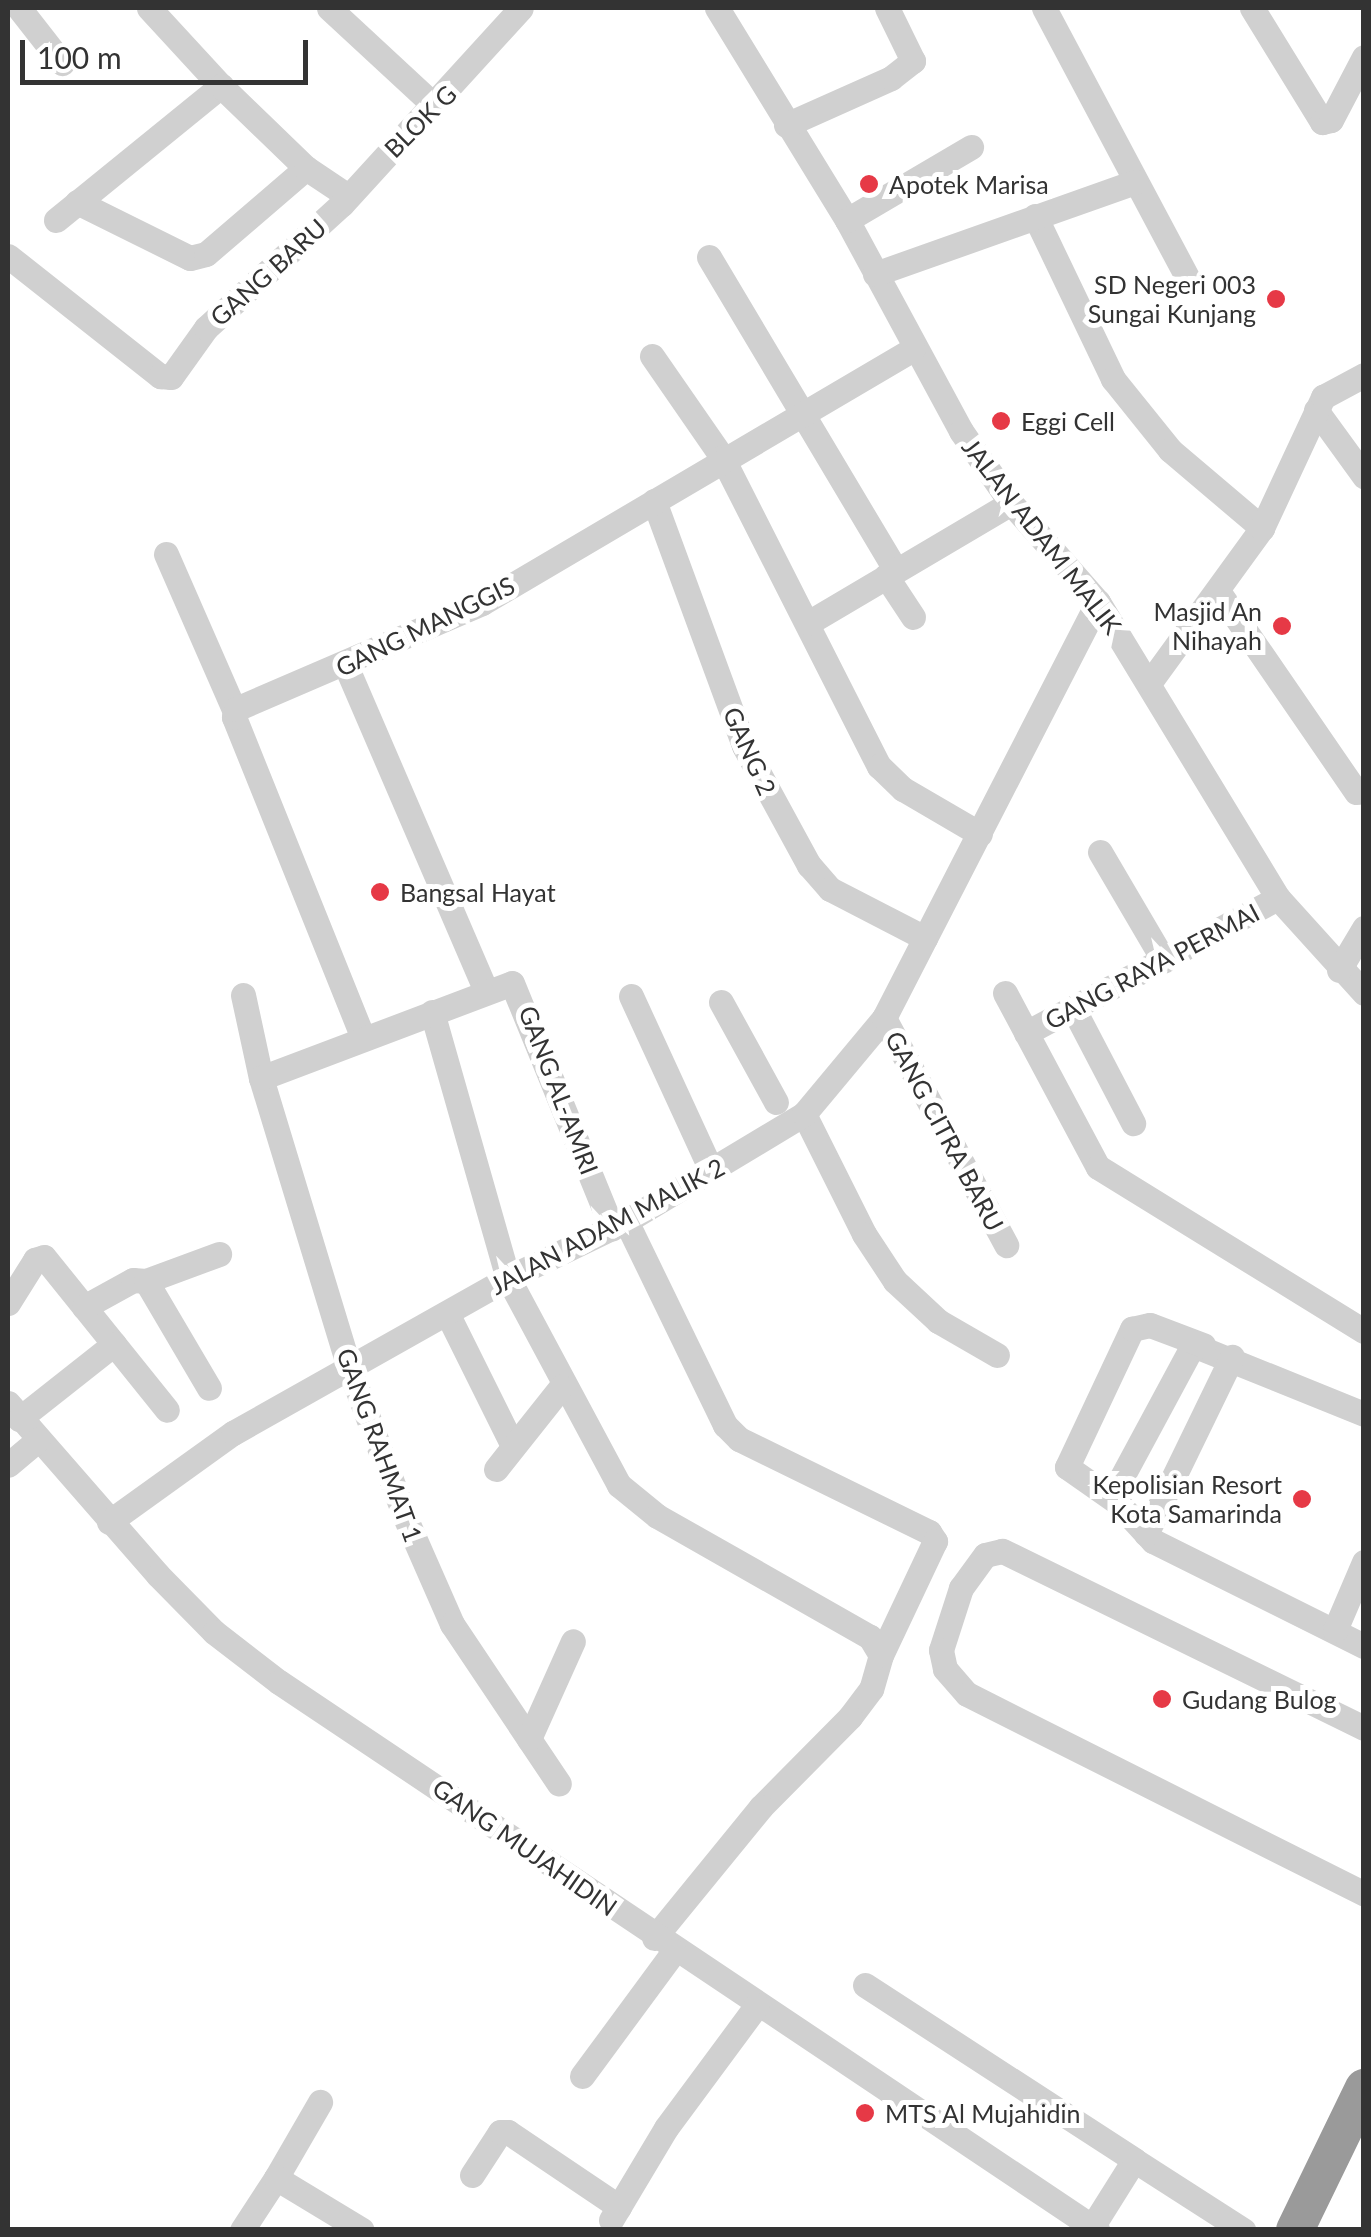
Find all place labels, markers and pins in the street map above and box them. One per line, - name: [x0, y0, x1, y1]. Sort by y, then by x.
- place label: Apotek Marisa: [889, 169, 1049, 199]
- marker: Apotek Marisa: [858, 173, 880, 195]
- place label: SD Negeri 003 Sungai Kunjang: [1088, 270, 1256, 329]
- marker: SD Negeri 003 Sungai Kunjang: [1265, 288, 1287, 310]
- place label: Eggi Cell: [1021, 406, 1115, 436]
- marker: Eggi Cell: [990, 410, 1012, 432]
- place label: Masjid An Nihayah: [1153, 597, 1262, 656]
- marker: Masjid An Nihayah: [1271, 615, 1293, 637]
- place label: Bangsal Hayat: [400, 877, 556, 907]
- marker: Bangsal Hayat: [369, 881, 391, 903]
- place label: Kepolisian Resort Kota Samarinda: [1092, 1470, 1282, 1529]
- marker: Kepolisian Resort Kota Samarinda: [1291, 1488, 1313, 1510]
- place label: Gudang Bulog: [1182, 1684, 1337, 1714]
- marker: Gudang Bulog: [1151, 1688, 1173, 1710]
- place label: MTS Al Mujahidin: [885, 2098, 1081, 2128]
- marker: MTS Al Mujahidin: [854, 2102, 876, 2124]

